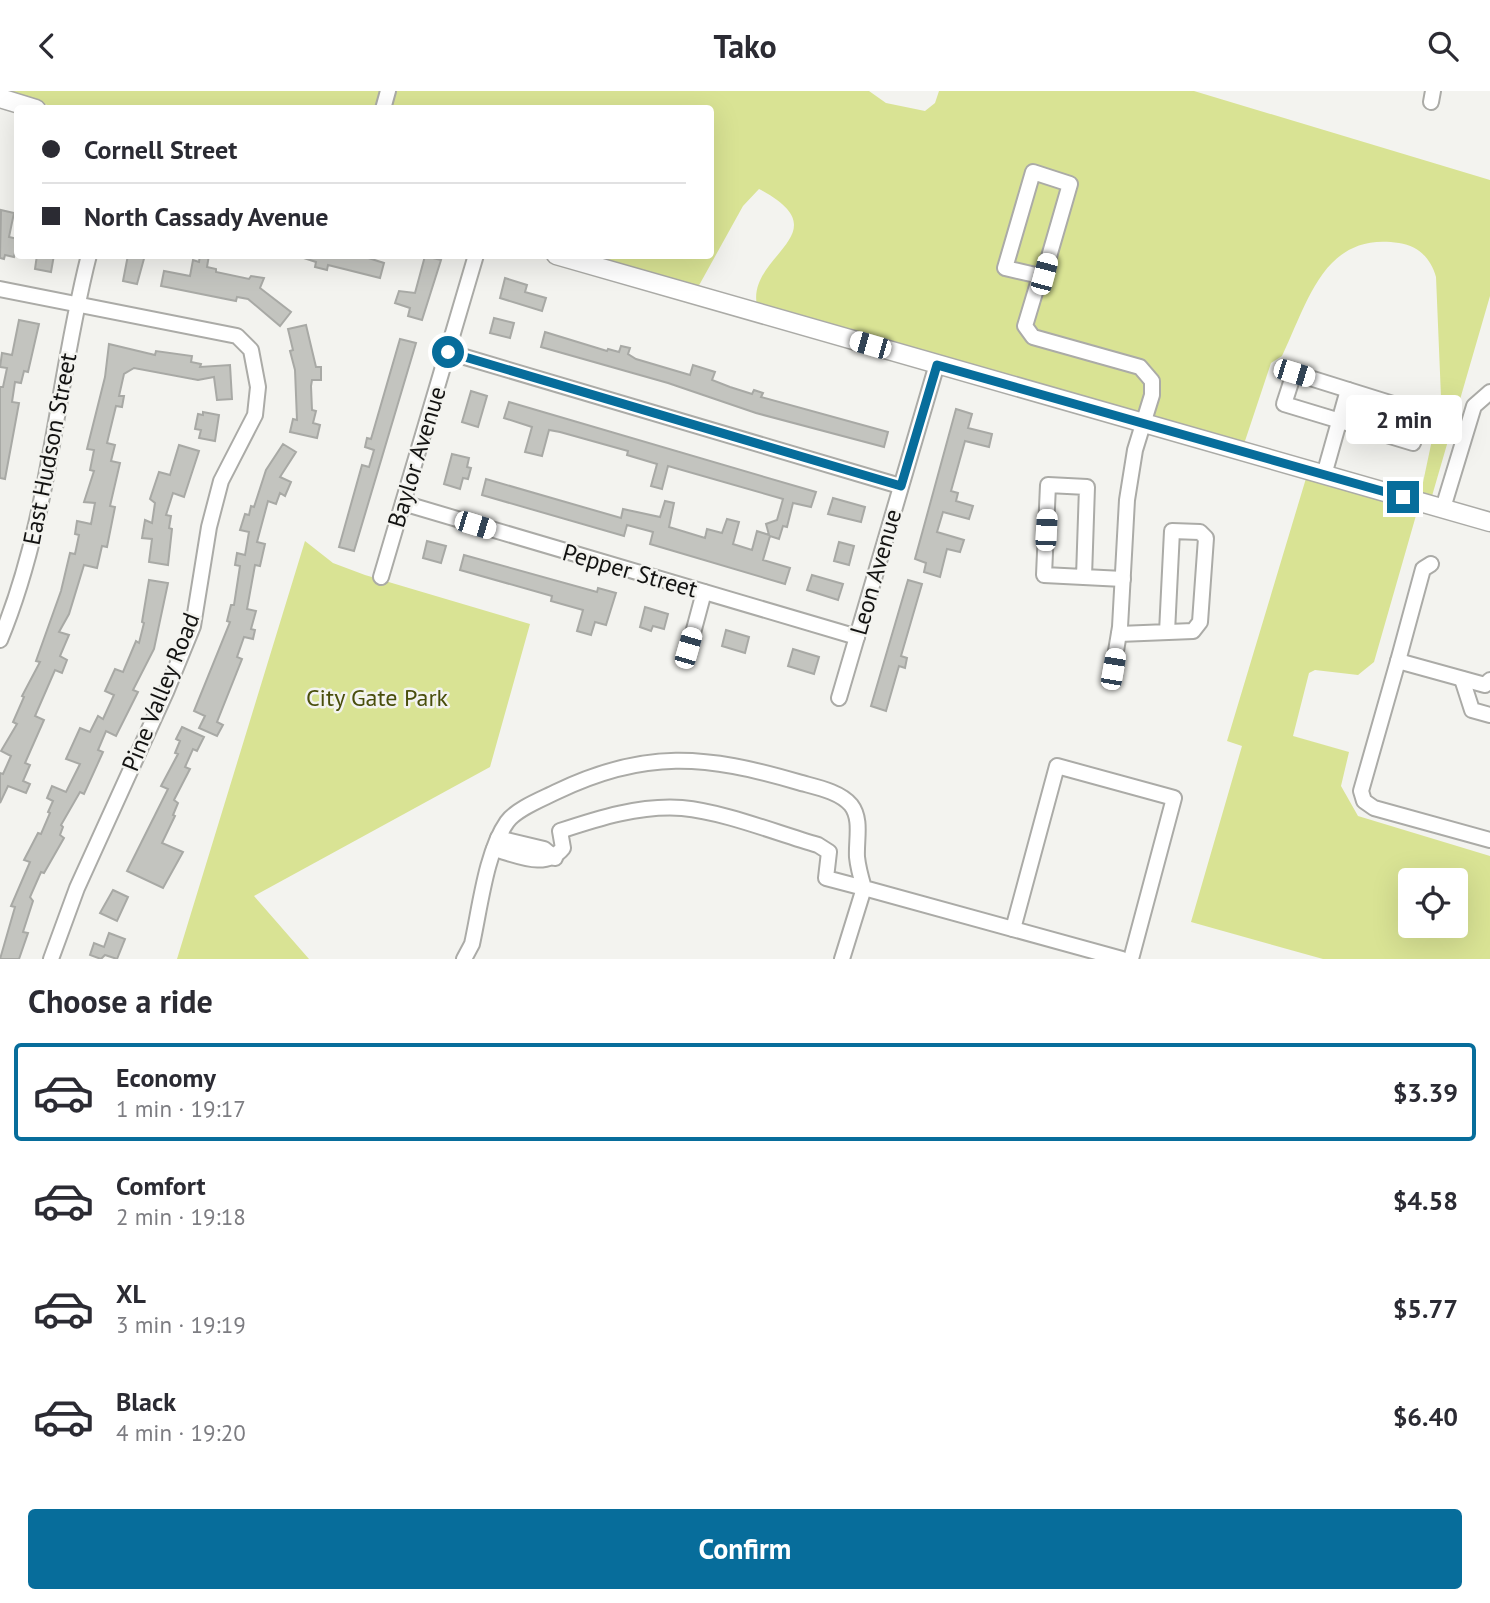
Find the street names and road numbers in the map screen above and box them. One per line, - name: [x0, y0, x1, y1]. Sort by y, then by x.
- street label: East Hudson Street: [16, 350, 83, 548]
- street label: Baylor Avenue: [380, 383, 453, 531]
- street label: Leon Avenue: [843, 505, 908, 638]
- street label: Pepper Street: [559, 536, 701, 605]
- street label: Pine Valley Road: [115, 608, 206, 776]

